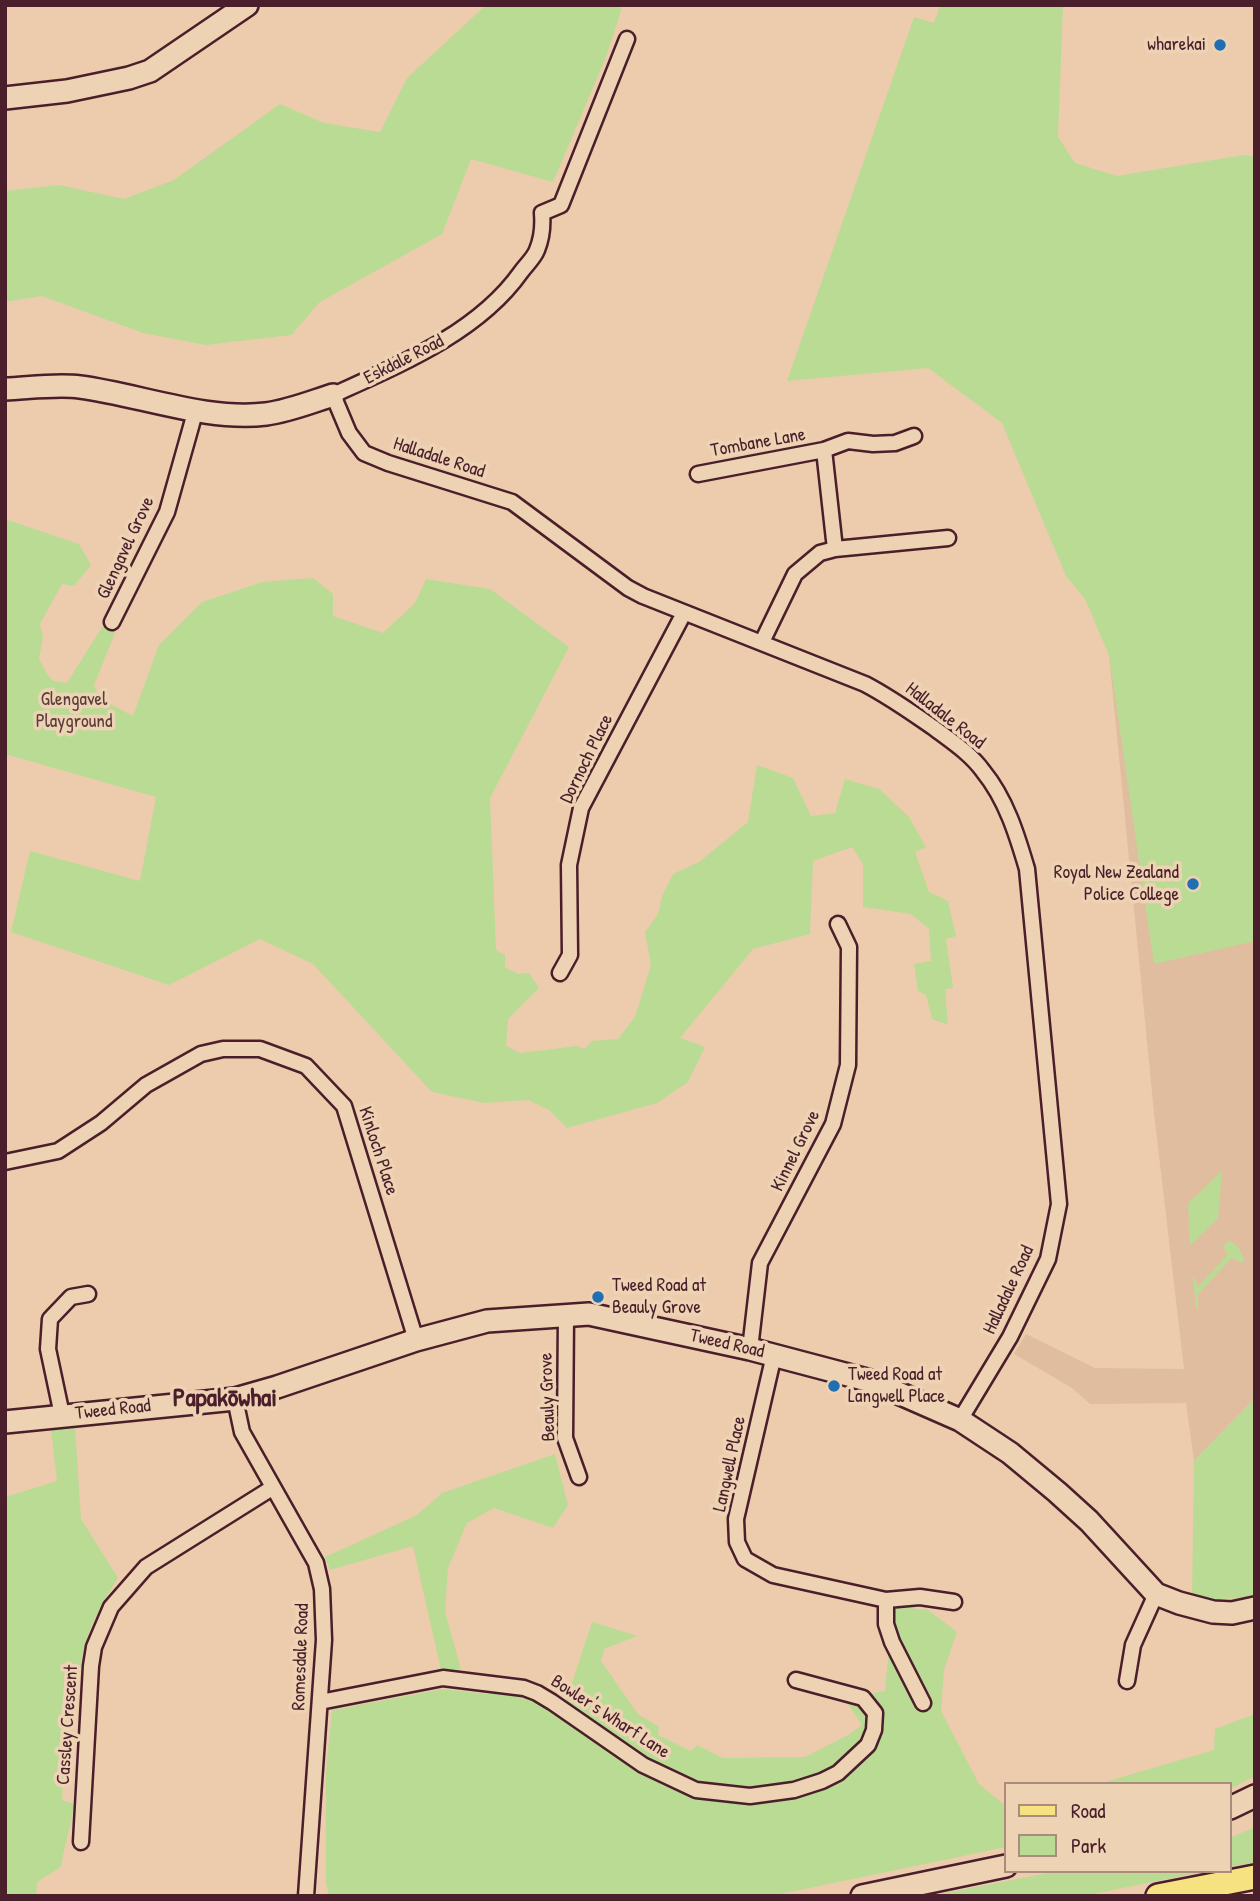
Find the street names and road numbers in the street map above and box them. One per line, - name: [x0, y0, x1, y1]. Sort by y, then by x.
- street label: Eskdale Road: [360, 330, 448, 390]
- street label: Tombane Lane: [709, 423, 807, 463]
- street label: Halladale Road: [390, 432, 488, 484]
- street label: Glengavel Grove: [92, 493, 160, 603]
- street label: Halladale Road: [901, 678, 989, 754]
- street label: Dornoch Place: [556, 711, 618, 807]
- street label: Kinloch Place: [353, 1104, 403, 1198]
- street label: Kinnel Grove: [767, 1107, 825, 1195]
- street label: Halladale Road: [979, 1242, 1039, 1338]
- street label: Tweed Road: [688, 1324, 766, 1364]
- street label: Beauly Grove: [535, 1352, 561, 1442]
- street label: Tweed Road: [74, 1395, 152, 1425]
- street label: Langwell Place: [709, 1414, 751, 1514]
- street label: Romesdale Road: [288, 1603, 314, 1711]
- street label: Cassley Crescent: [52, 1664, 84, 1786]
- street label: Bowler's Wharf Lane: [546, 1670, 674, 1764]

